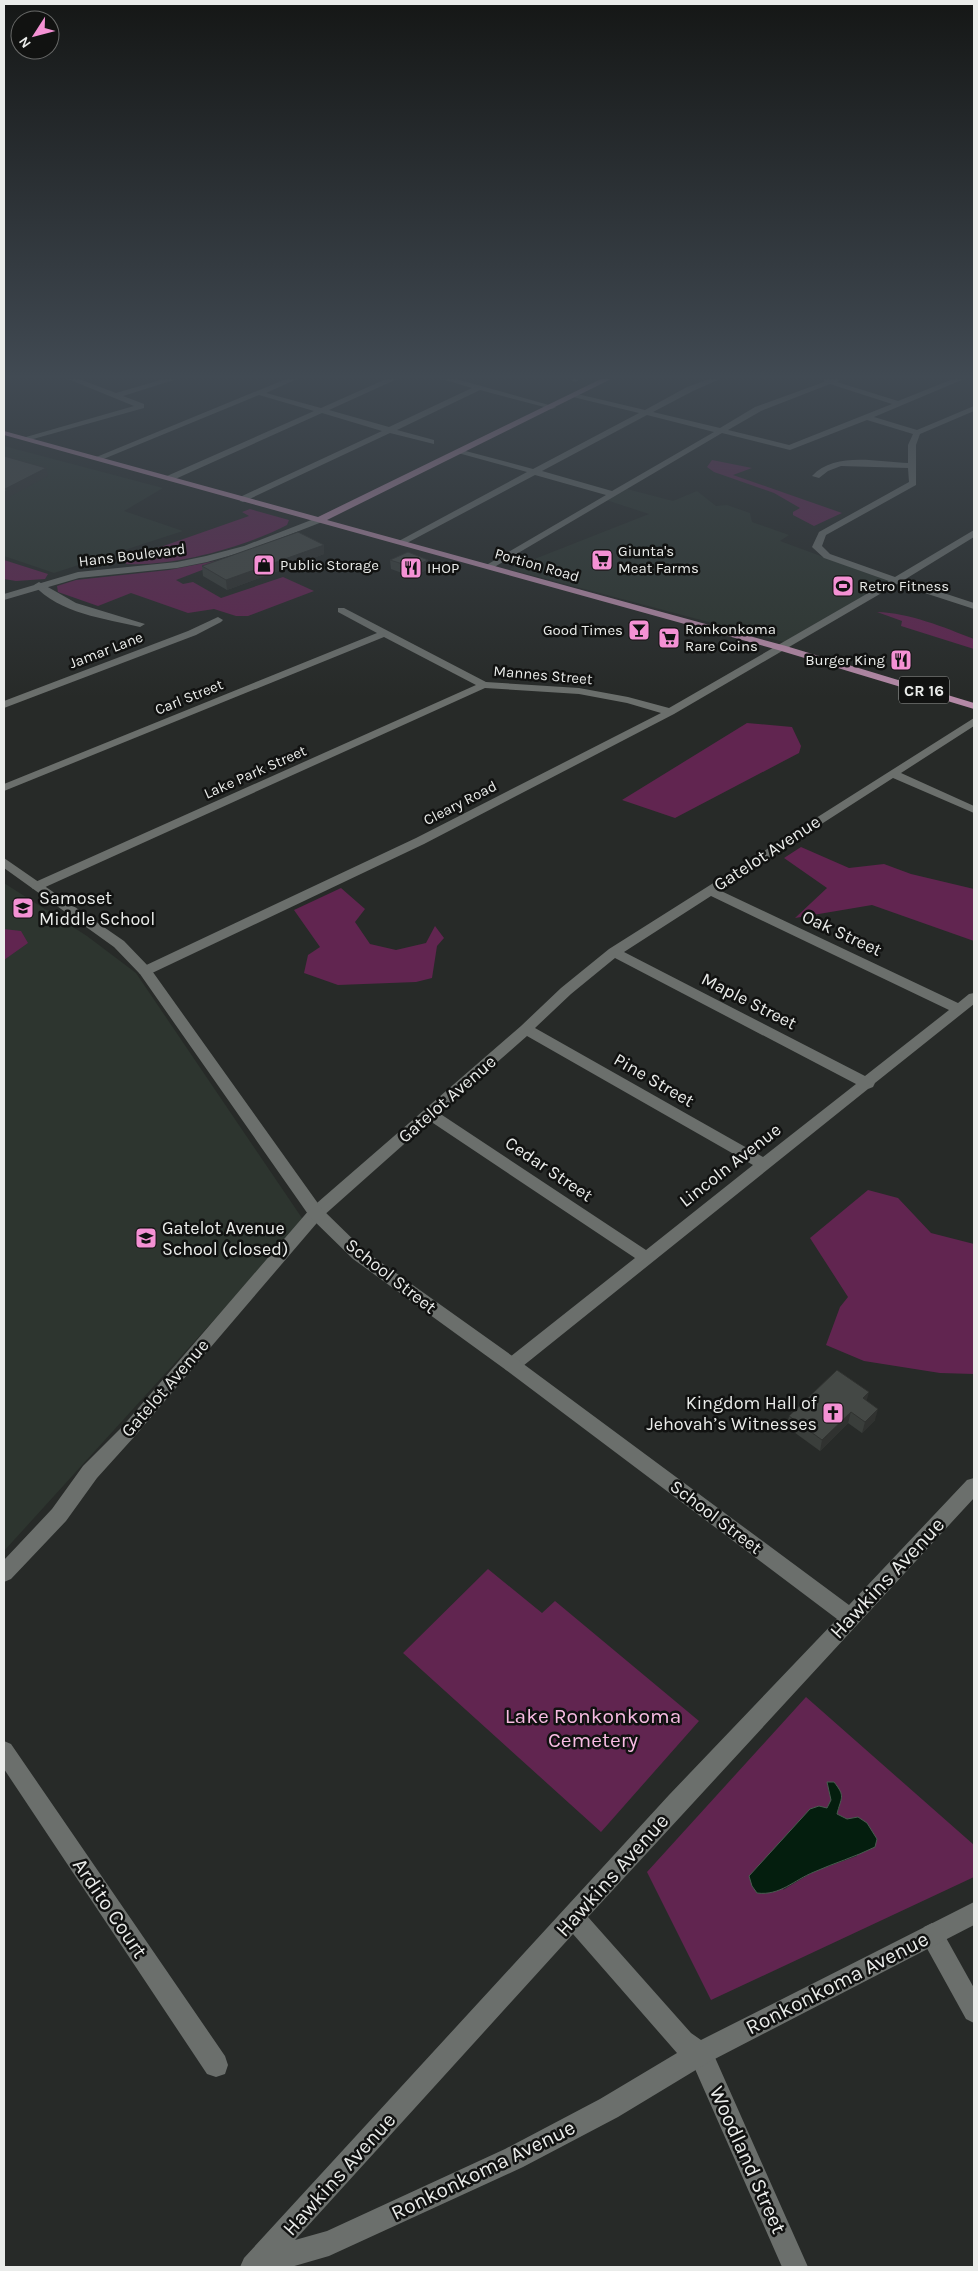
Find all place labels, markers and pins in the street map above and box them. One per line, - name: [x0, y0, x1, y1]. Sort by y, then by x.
- place label: Giunta's Meat Farms: [618, 542, 699, 577]
- supermarket icon: Giunta's Meat Farms: [590, 548, 614, 572]
- shop icon: Public Storage: [252, 553, 276, 577]
- place label: Public Storage: [280, 556, 379, 574]
- restaurant icon: IHOP: [399, 556, 423, 580]
- place label: IHOP: [427, 559, 459, 577]
- sports icon: Retro Fitness: [831, 574, 855, 598]
- place label: Retro Fitness: [859, 577, 949, 595]
- bar icon: Good Times: [627, 618, 651, 642]
- place label: Ronkonkoma Rare Coins: [685, 620, 776, 655]
- place label: Good Times: [543, 621, 623, 639]
- supermarket icon: Ronkonkoma Rare Coins: [657, 626, 681, 650]
- restaurant icon: Burger King: [889, 648, 913, 672]
- place label: Burger King: [805, 651, 886, 669]
- place label: Samoset Middle School: [39, 887, 155, 930]
- school or university icon: Samoset Middle School: [11, 896, 35, 920]
- place label: Gatelot Avenue School (closed): [162, 1217, 288, 1260]
- school or university icon: Gatelot Avenue School (closed): [134, 1226, 158, 1250]
- place label: Kingdom Hall of Jehovah’s Witnesses: [646, 1392, 818, 1435]
- church icon: Kingdom Hall of Jehovah’s Witnesses: [821, 1401, 845, 1425]

